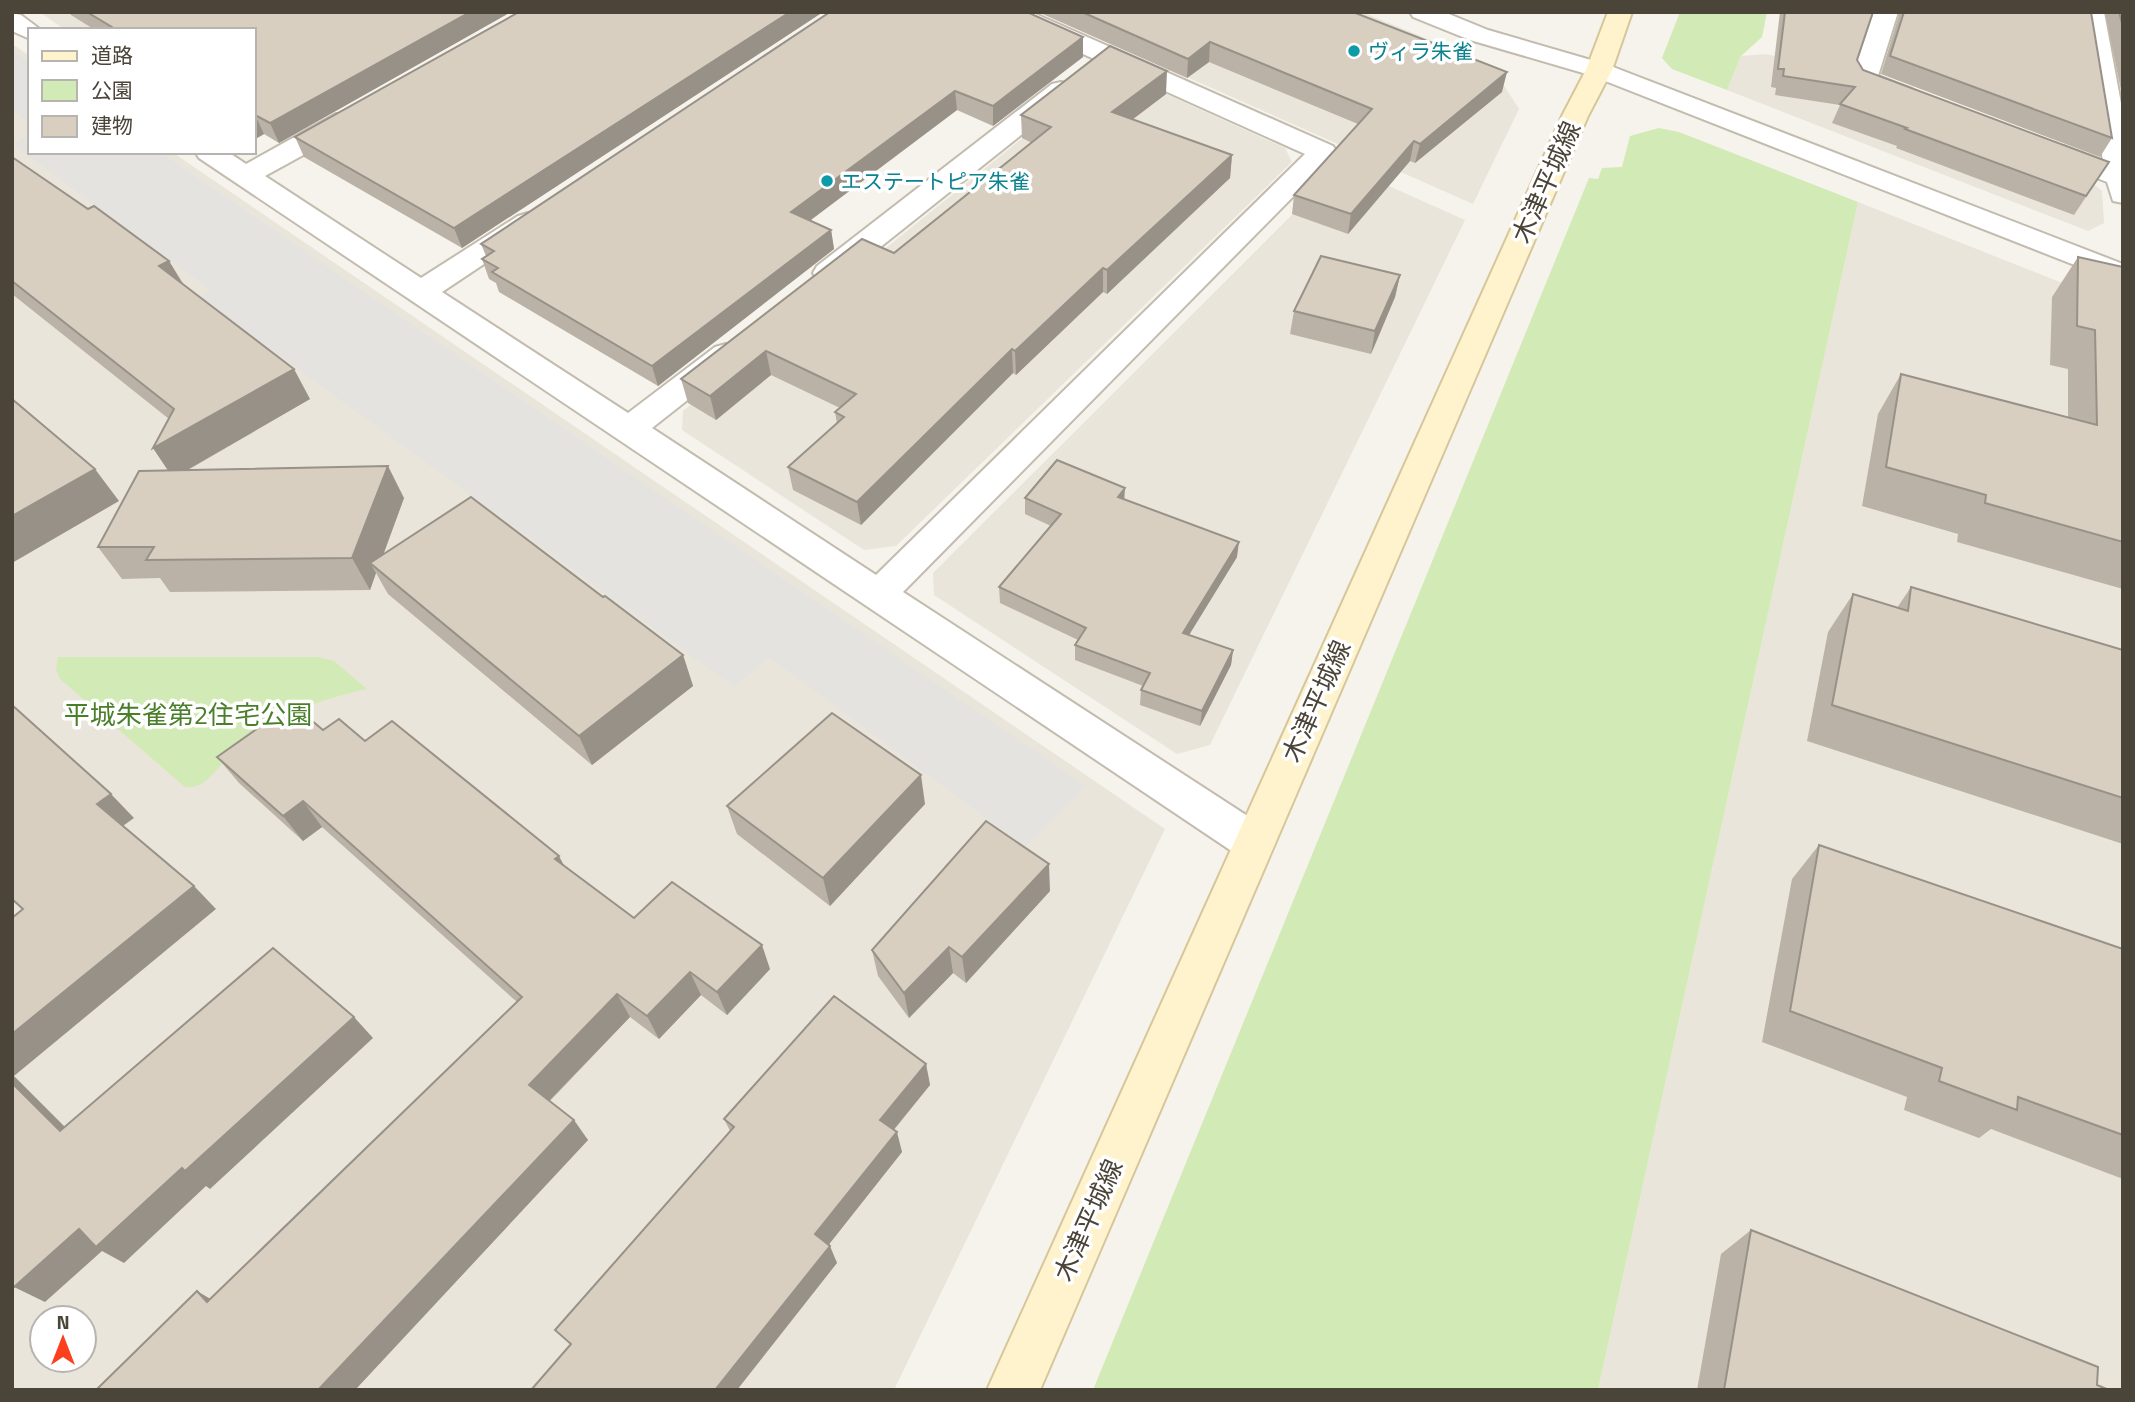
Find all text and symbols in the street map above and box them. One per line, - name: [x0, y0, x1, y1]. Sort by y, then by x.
- legend: [28, 28, 256, 154]
- place label: ヴィラ朱雀: [1368, 35, 1473, 67]
- text: 道路: [91, 39, 133, 71]
- marker: ヴィラ朱雀: [1346, 43, 1362, 59]
- text: 公園: [91, 74, 133, 106]
- text: 建物: [91, 109, 133, 141]
- street label: 木津平城線: [1502, 115, 1590, 249]
- place label: エステートピア朱雀: [841, 165, 1030, 197]
- marker: エステートピア朱雀: [819, 173, 835, 189]
- street label: 木津平城線: [1272, 634, 1360, 768]
- park label: 平城朱雀第2住宅公園: [64, 695, 312, 734]
- street label: 木津平城線: [1044, 1153, 1132, 1287]
- north arrow: [28, 1304, 98, 1374]
- text: N: [56, 1307, 70, 1336]

